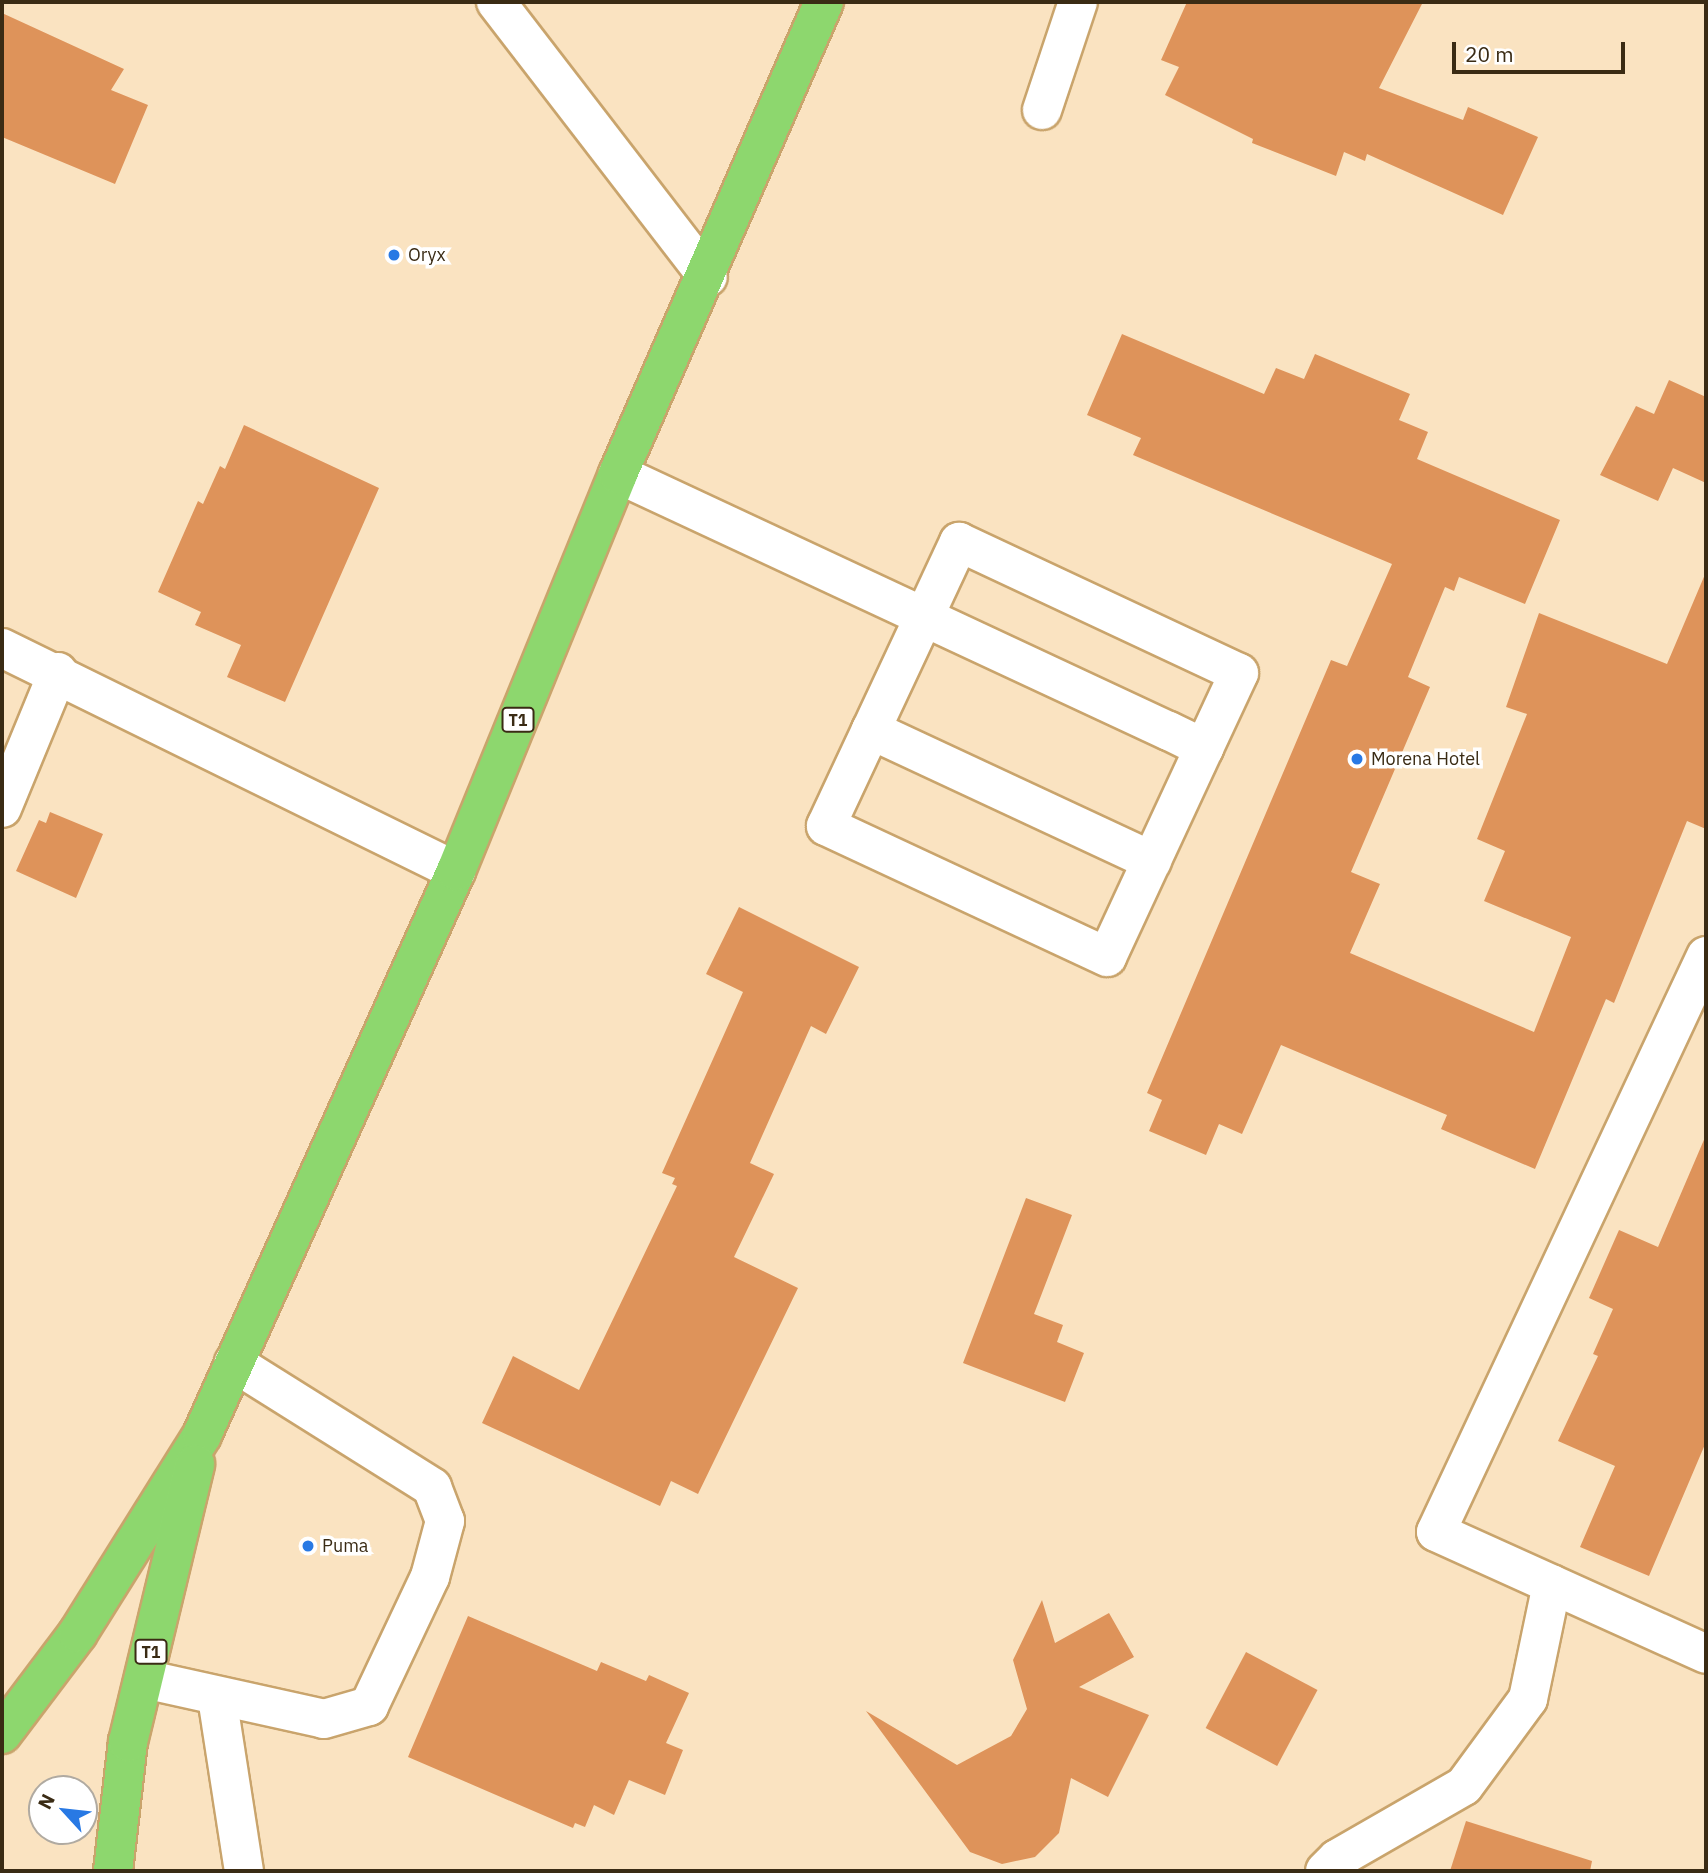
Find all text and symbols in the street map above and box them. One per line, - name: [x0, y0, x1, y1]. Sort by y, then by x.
- scale bar: [1456, 28, 1629, 72]
- text: 20 m: [1465, 40, 1514, 68]
- place label: Oryx: [408, 244, 446, 266]
- marker: Oryx: [386, 247, 402, 263]
- road number: T1: [500, 708, 536, 733]
- place label: Morena Hotel: [1371, 748, 1480, 770]
- marker: Morena Hotel: [1349, 751, 1365, 767]
- place label: Puma: [322, 1535, 368, 1557]
- marker: Puma: [300, 1538, 316, 1554]
- road number: T1: [134, 1640, 168, 1664]
- north arrow: [28, 1775, 98, 1845]
- text: N: [32, 1790, 60, 1813]

